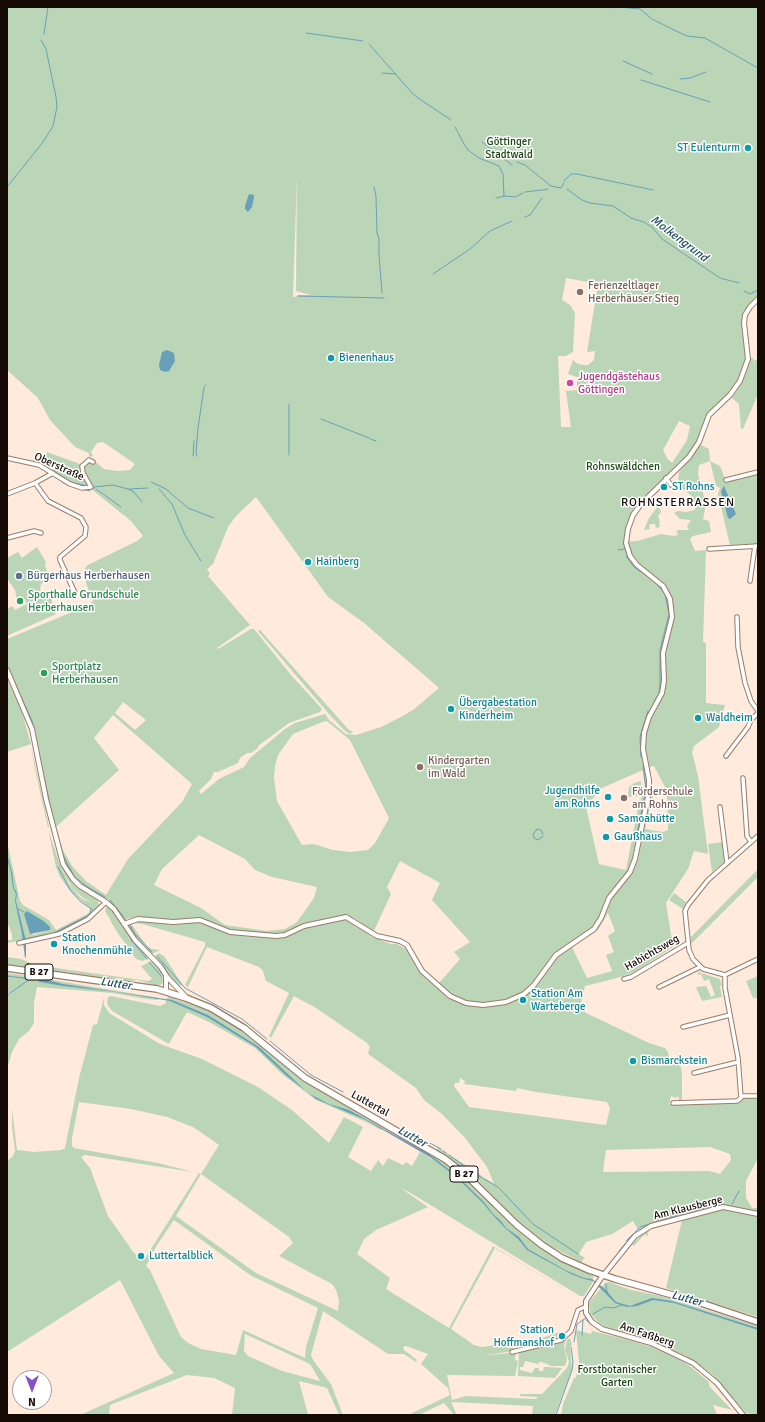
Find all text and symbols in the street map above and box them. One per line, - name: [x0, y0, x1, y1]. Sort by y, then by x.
- park label: Göttinger Stadtwald: [485, 135, 533, 161]
- place label: ST Eulenturm: [677, 141, 740, 155]
- marker: ST Eulenturm: [743, 143, 753, 153]
- water label: Molkengrund: [648, 213, 710, 265]
- place label: Ferienzeltlager Herberhäuser Stieg: [588, 279, 679, 305]
- marker: Ferienzeltlager Herberhäuser Stieg: [575, 287, 585, 297]
- place label: Bienenhaus: [339, 351, 394, 365]
- marker: Bienenhaus: [326, 353, 336, 363]
- place label: Jugendgästehaus Göttingen: [578, 370, 660, 396]
- marker: Jugendgästehaus Göttingen: [565, 378, 575, 388]
- street label: Oberstraße: [32, 450, 86, 484]
- park label: Rohnswäldchen: [586, 460, 660, 474]
- place label: ST Rohns: [672, 480, 715, 494]
- marker: ST Rohns: [659, 482, 669, 492]
- district label: ROHNSTERRASSEN: [621, 496, 735, 510]
- place label: Hainberg: [316, 555, 359, 569]
- marker: Hainberg: [303, 557, 313, 567]
- place label: Bürgerhaus Herberhausen: [27, 569, 150, 583]
- marker: Bürgerhaus Herberhausen: [14, 571, 24, 581]
- place label: Sporthalle Grundschule Herberhausen: [28, 588, 139, 614]
- marker: Sporthalle Grundschule Herberhausen: [15, 596, 25, 606]
- place label: Sportplatz Herberhausen: [52, 660, 118, 686]
- marker: Sportplatz Herberhausen: [39, 668, 49, 678]
- place label: Übergabestation Kinderheim: [459, 696, 537, 722]
- marker: Übergabestation Kinderheim: [446, 704, 456, 714]
- place label: Waldheim: [706, 711, 753, 725]
- marker: Waldheim: [693, 713, 703, 723]
- place label: Kindergarten im Wald: [428, 754, 490, 780]
- marker: Kindergarten im Wald: [415, 762, 425, 772]
- place label: Jugendhilfe am Rohns: [545, 784, 600, 810]
- place label: Förderschule am Rohns: [632, 785, 693, 811]
- marker: Jugendhilfe am Rohns: [603, 792, 613, 802]
- marker: Förderschule am Rohns: [619, 793, 629, 803]
- place label: Samoahütte: [618, 812, 675, 826]
- marker: Samoahütte: [605, 814, 615, 824]
- place label: Gaußhaus: [614, 830, 662, 844]
- marker: Gaußhaus: [601, 832, 611, 842]
- place label: Station Knochenmühle: [62, 931, 132, 957]
- street label: Habichtsweg: [622, 932, 682, 974]
- marker: Station Knochenmühle: [49, 939, 59, 949]
- road number: B 27: [25, 964, 53, 980]
- water label: Lutter: [99, 974, 133, 994]
- place label: Station Am Warteberge: [531, 987, 586, 1013]
- marker: Station Am Warteberge: [518, 995, 528, 1005]
- place label: Bismarckstein: [641, 1054, 707, 1068]
- marker: Bismarckstein: [628, 1056, 638, 1066]
- street label: Luttertal: [349, 1088, 391, 1120]
- water label: Lutter: [395, 1123, 429, 1151]
- road number: B 27: [450, 1166, 478, 1182]
- street label: Am Klausberge: [652, 1193, 724, 1223]
- place label: Luttertalblick: [149, 1249, 213, 1263]
- marker: Luttertalblick: [136, 1251, 146, 1261]
- water label: Lutter: [670, 1288, 704, 1310]
- street label: Am Faßberg: [618, 1320, 676, 1350]
- place label: Station Hoffmanshof: [493, 1323, 554, 1349]
- marker: Station Hoffmanshof: [557, 1331, 567, 1341]
- park label: Forstbotanischer Garten: [577, 1363, 657, 1389]
- north arrow: [12, 1370, 52, 1410]
- text: N: [28, 1395, 36, 1408]

